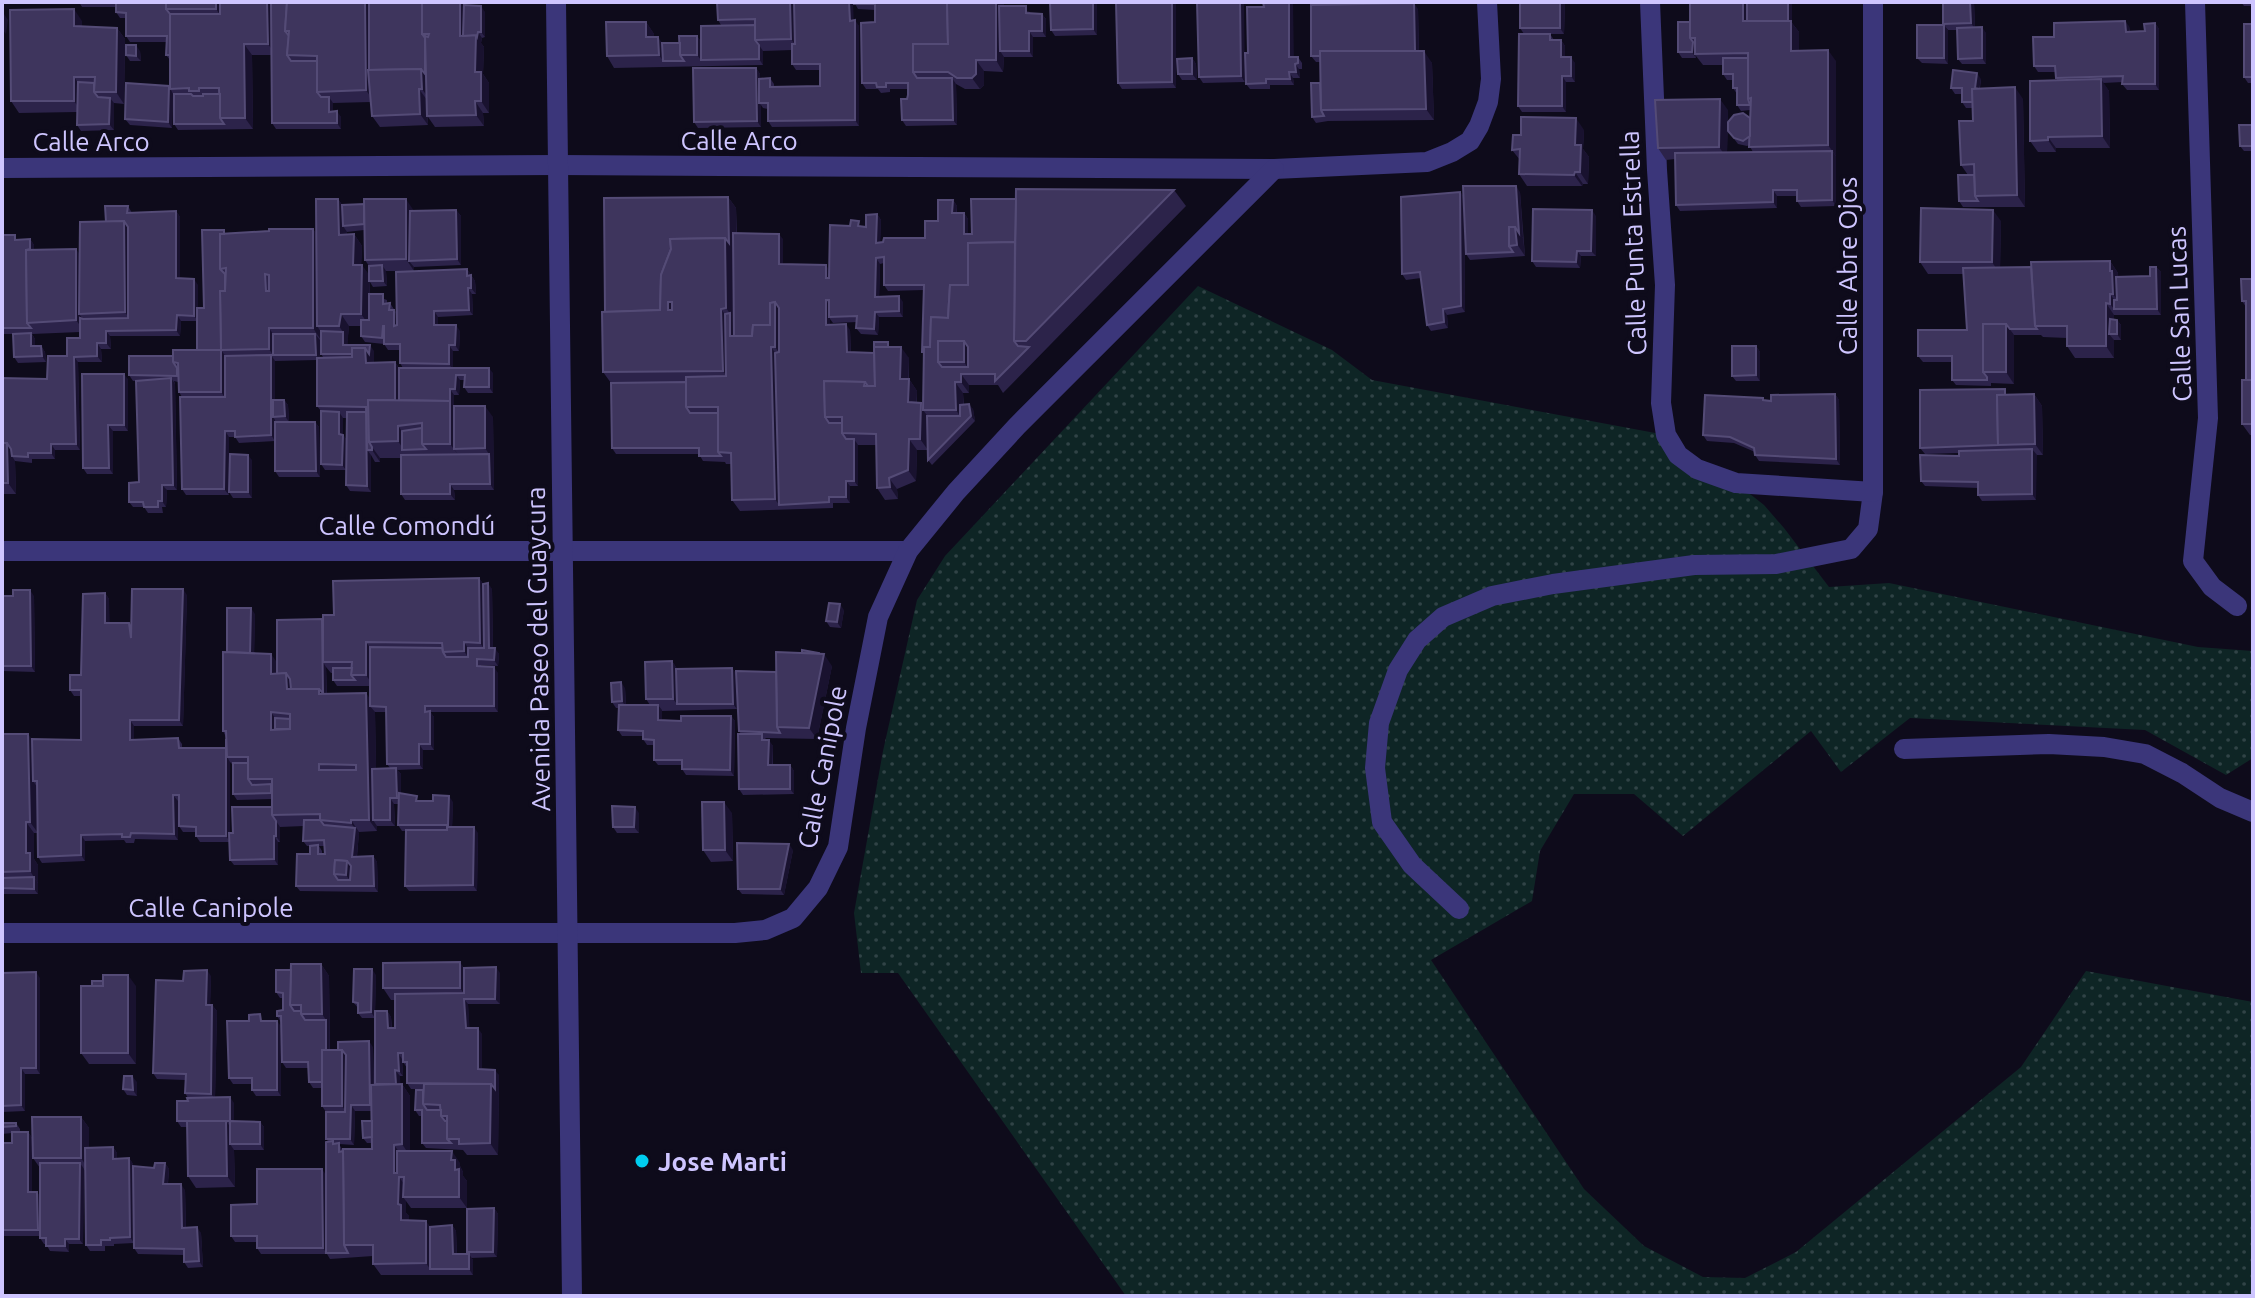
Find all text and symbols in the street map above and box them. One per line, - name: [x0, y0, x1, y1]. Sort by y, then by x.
- street label: Calle Arco: [680, 126, 798, 155]
- street label: Calle Arco: [32, 127, 150, 156]
- street label: Calle Punta Estrella: [1615, 130, 1651, 356]
- street label: Calle Abre Ojos: [1833, 177, 1862, 355]
- street label: Calle San Lucas: [2161, 226, 2197, 402]
- street label: Avenida Paseo del Guaycura: [521, 486, 555, 812]
- street label: Calle Comondú: [319, 511, 495, 540]
- street label: Calle Canipole: [792, 683, 852, 851]
- street label: Calle Canipole: [128, 893, 294, 922]
- place label: Jose Marti: [658, 1147, 787, 1176]
- marker: Jose Marti: [633, 1152, 651, 1170]

